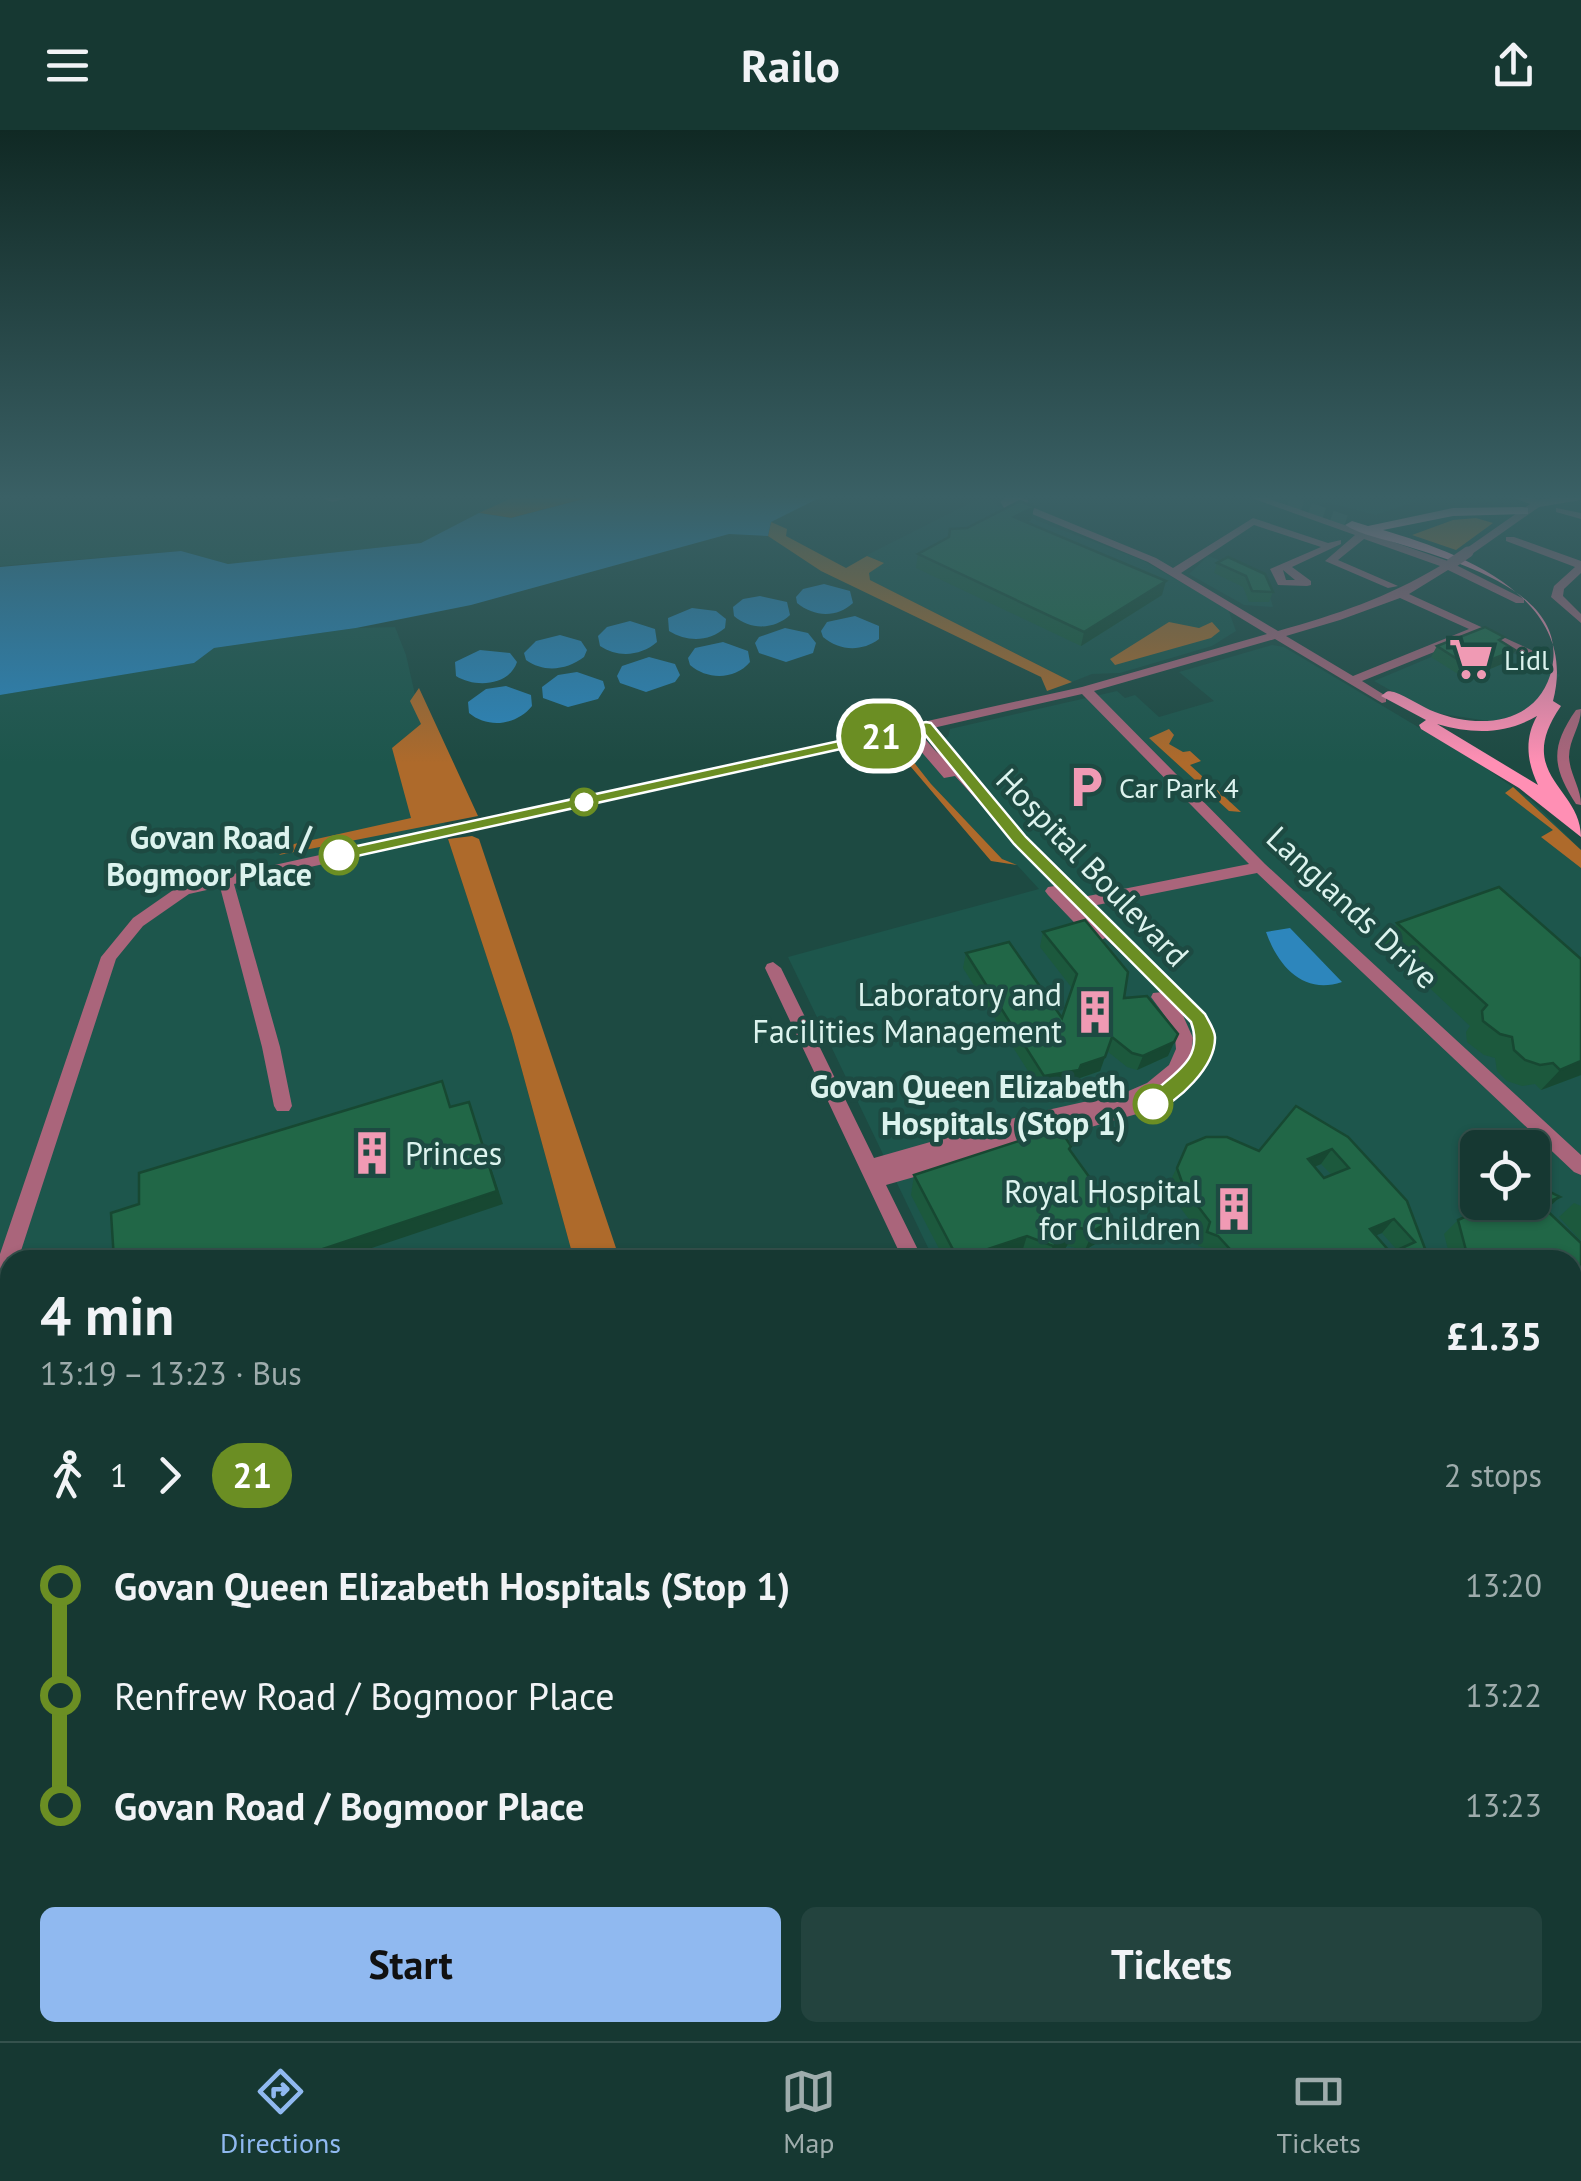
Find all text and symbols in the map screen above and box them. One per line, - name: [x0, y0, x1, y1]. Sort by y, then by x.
- text: Railo: [741, 36, 840, 94]
- icon: menu: [40, 38, 95, 93]
- icon: share: [1486, 38, 1541, 93]
- supermarket icon: Lidl: [1447, 635, 1495, 683]
- place label: Lidl: [1504, 641, 1549, 678]
- line badge: 21: [836, 704, 926, 768]
- text: 21: [861, 713, 901, 759]
- street label: Hospital Boulevard: [988, 759, 1198, 975]
- parking icon: Car Park 4: [1062, 763, 1110, 811]
- place label: Car Park 4: [1119, 769, 1239, 806]
- unlabelled marker: [571, 789, 597, 815]
- place label: Govan Road / Bogmoor Place: [106, 816, 313, 895]
- street label: Langlands Drive: [1258, 817, 1448, 997]
- marker: Govan Road / Bogmoor Place: [320, 836, 358, 874]
- place label: Laboratory and Facilities Management: [752, 973, 1062, 1052]
- building icon: Laboratory and Facilities Management: [1071, 988, 1119, 1036]
- place label: Govan Queen Elizabeth Hospitals (Stop 1): [810, 1065, 1126, 1144]
- marker: Govan Queen Elizabeth Hospitals (Stop 1): [1134, 1085, 1172, 1123]
- building icon: Princes: [348, 1129, 396, 1177]
- map controls: [1460, 1130, 1550, 1220]
- button: locate: [1460, 1130, 1550, 1220]
- place label: Princes: [405, 1132, 502, 1174]
- place label: Royal Hospital for Children: [1004, 1170, 1202, 1249]
- building icon: Royal Hospital for Children: [1210, 1185, 1258, 1233]
- text: 4 min: [40, 1279, 174, 1350]
- text: £1.35: [1446, 1311, 1542, 1360]
- text: 13:19 – 13:23 · Bus: [40, 1352, 302, 1394]
- icon: walk: [40, 1448, 95, 1503]
- icon: forward: [142, 1448, 197, 1503]
- text: 21: [232, 1452, 272, 1498]
- text: 1: [110, 1454, 127, 1496]
- text: 2 stops: [1444, 1454, 1542, 1496]
- text: Govan Queen Elizabeth Hospitals (Stop 1): [114, 1561, 790, 1610]
- text: 13:20: [1465, 1564, 1542, 1606]
- text: Renfrew Road / Bogmoor Place: [114, 1671, 615, 1720]
- text: 13:22: [1465, 1674, 1542, 1716]
- text: Govan Road / Bogmoor Place: [114, 1781, 584, 1830]
- text: 13:23: [1465, 1784, 1542, 1826]
- button: Start: [40, 1907, 781, 2022]
- button: Tickets: [801, 1907, 1542, 2022]
- tab: Directions: [220, 2064, 341, 2161]
- tab: Map: [781, 2064, 836, 2161]
- tab: Tickets: [1277, 2064, 1361, 2161]

